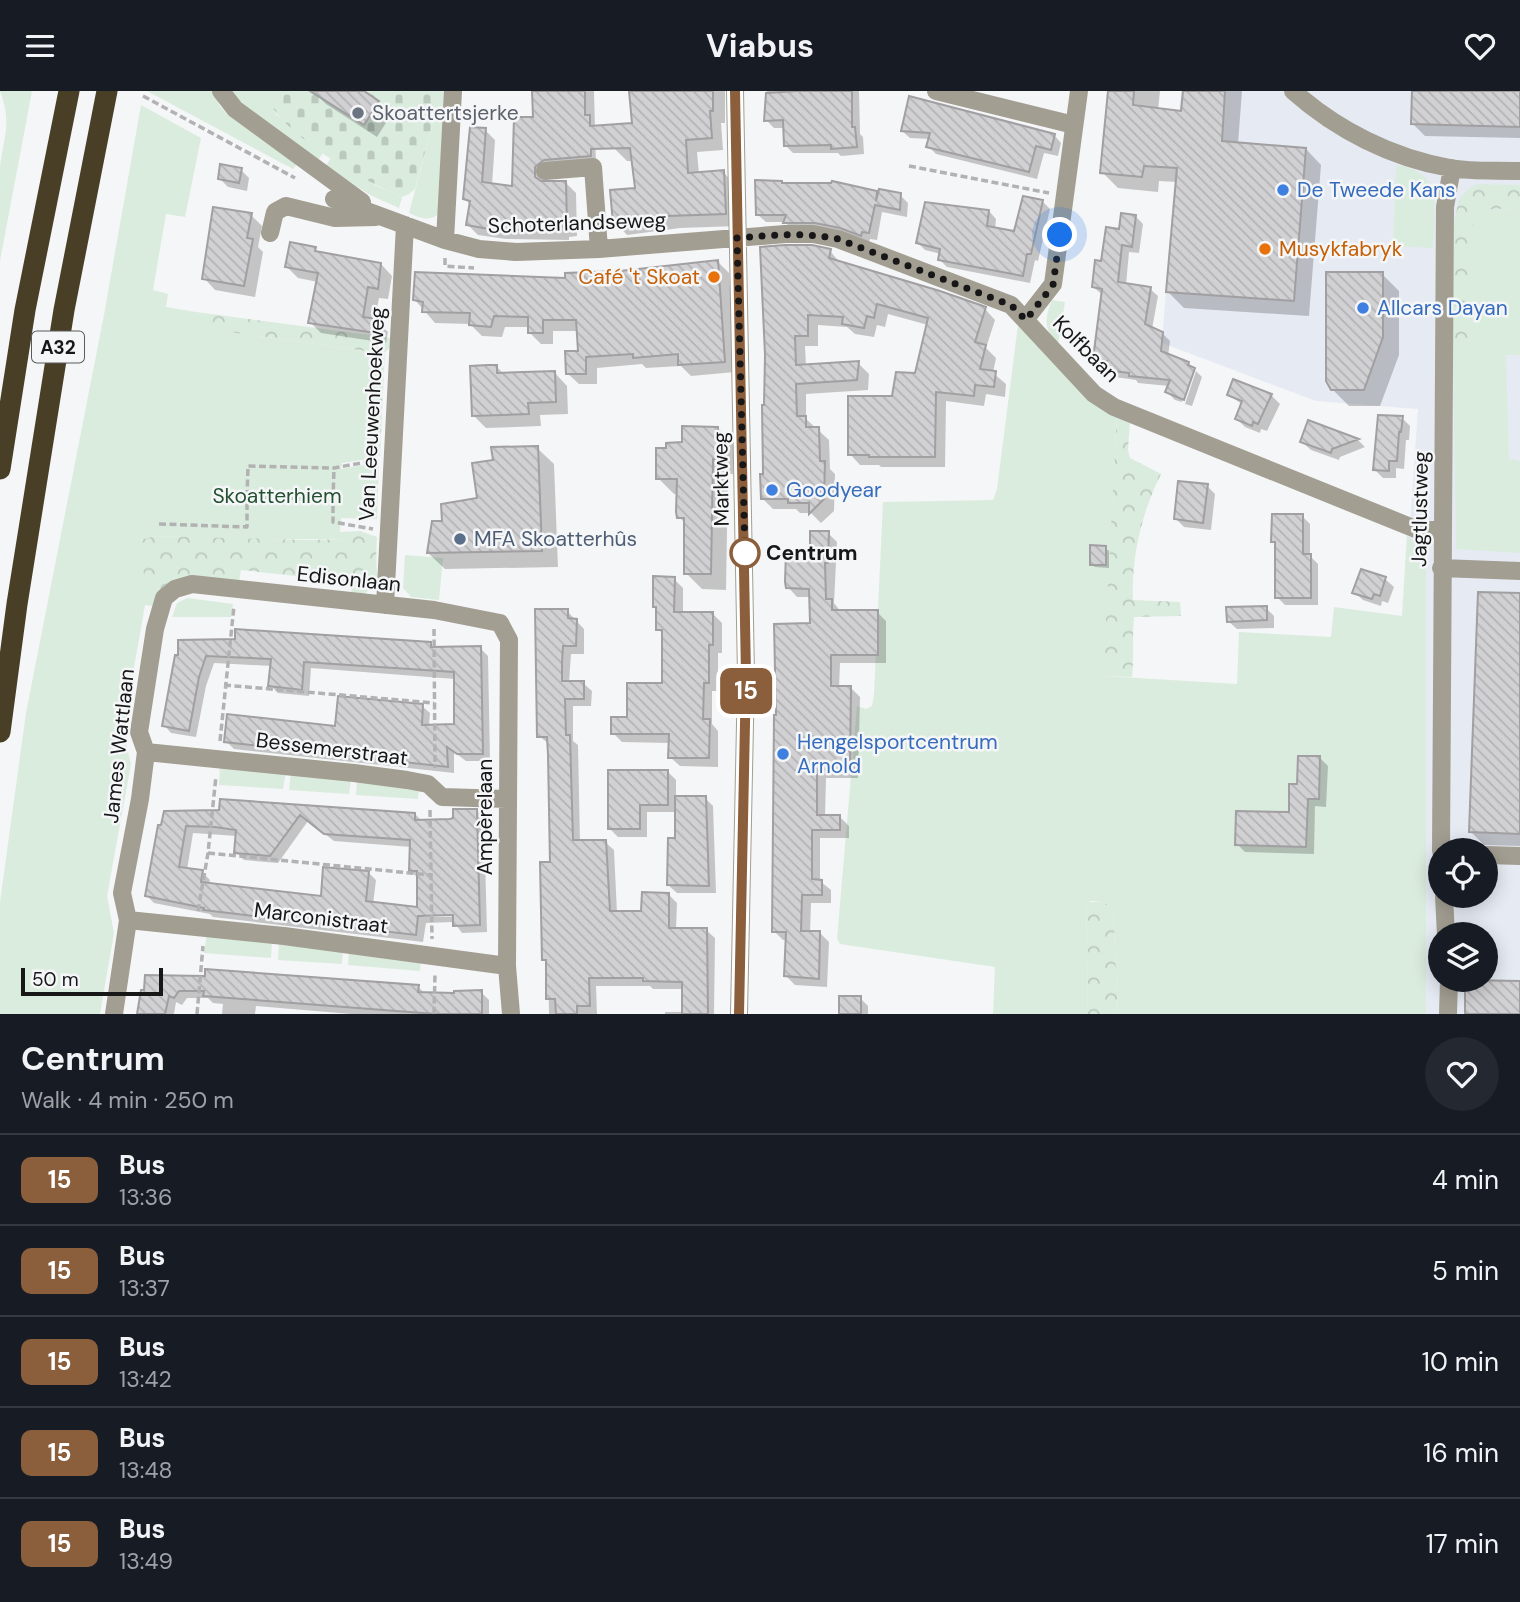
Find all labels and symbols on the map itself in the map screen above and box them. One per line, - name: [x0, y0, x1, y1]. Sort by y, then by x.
- place label: Skoattertsjerke: [372, 99, 519, 127]
- marker: Skoattertsjerke: [350, 105, 366, 121]
- place label: De Tweede Kans: [1297, 176, 1456, 204]
- marker: De Tweede Kans: [1275, 182, 1291, 198]
- street label: Schoterlandseweg: [487, 206, 667, 240]
- your location: [1042, 217, 1077, 252]
- place label: Musykfabryk: [1279, 235, 1403, 263]
- marker: Musykfabryk: [1257, 241, 1273, 257]
- place label: Café 't Skoat: [578, 263, 700, 291]
- marker: Café 't Skoat: [706, 269, 722, 285]
- place label: Allcars Dayan: [1377, 294, 1508, 322]
- marker: Allcars Dayan: [1355, 300, 1371, 316]
- street label: Van Leeuwenhoekweg: [352, 306, 392, 522]
- street label: Kolfbaan: [1046, 309, 1126, 389]
- road number: A32: [32, 331, 84, 363]
- street label: Marktweg: [706, 431, 736, 527]
- street label: Jagtlustweg: [1405, 450, 1435, 567]
- place label: Goodyear: [786, 476, 882, 504]
- park label: Skoatterhiem: [212, 482, 342, 510]
- marker: Goodyear: [764, 482, 780, 498]
- place label: MFA Skoatterhûs: [474, 525, 637, 553]
- marker: MFA Skoatterhûs: [452, 531, 468, 547]
- marker: Centrum: [730, 538, 760, 568]
- place label: Centrum: [766, 539, 857, 567]
- street label: Edisonlaan: [295, 560, 403, 598]
- street label: James Wattlaan: [97, 667, 141, 825]
- line badge: 15: [714, 668, 778, 714]
- street label: Bessemerstraat: [254, 726, 410, 772]
- place label: Hengelsportcentrum Arnold: [797, 728, 998, 780]
- marker: Hengelsportcentrum Arnold: [775, 746, 791, 762]
- street label: Ampèrelaan: [471, 759, 499, 875]
- street label: Marconistraat: [252, 896, 390, 940]
- scale bar: [21, 965, 163, 997]

